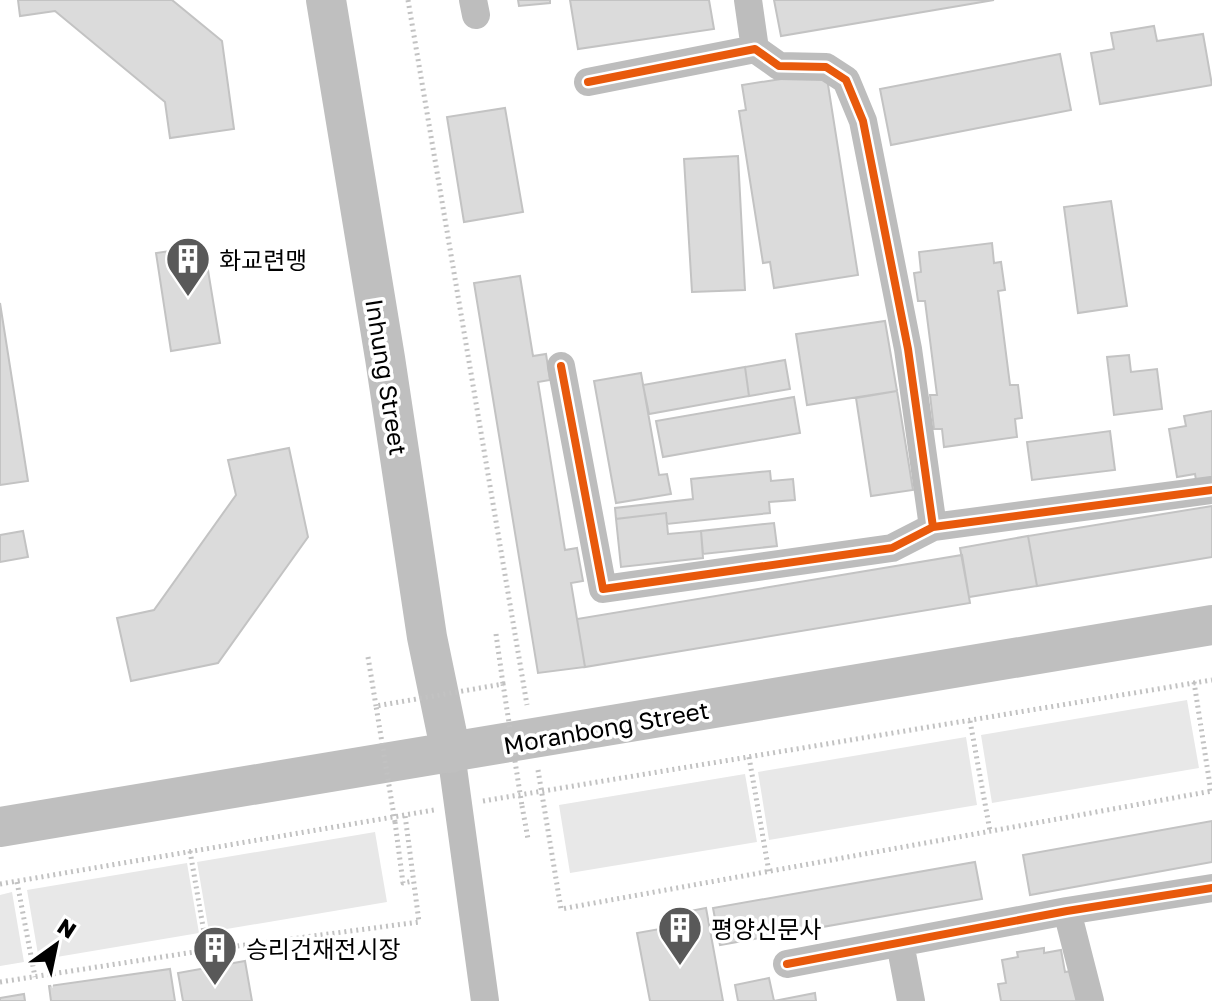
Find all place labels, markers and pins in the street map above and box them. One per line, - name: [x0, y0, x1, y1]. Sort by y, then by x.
- building icon: 화교련맹: [164, 235, 212, 298]
- place label: 화교련맹: [219, 245, 307, 274]
- building icon: 평양신문사: [656, 904, 704, 967]
- place label: 평양신문사: [711, 914, 821, 943]
- building icon: 승리건재전시장: [191, 924, 239, 987]
- place label: 승리건재전시장: [246, 934, 401, 963]

